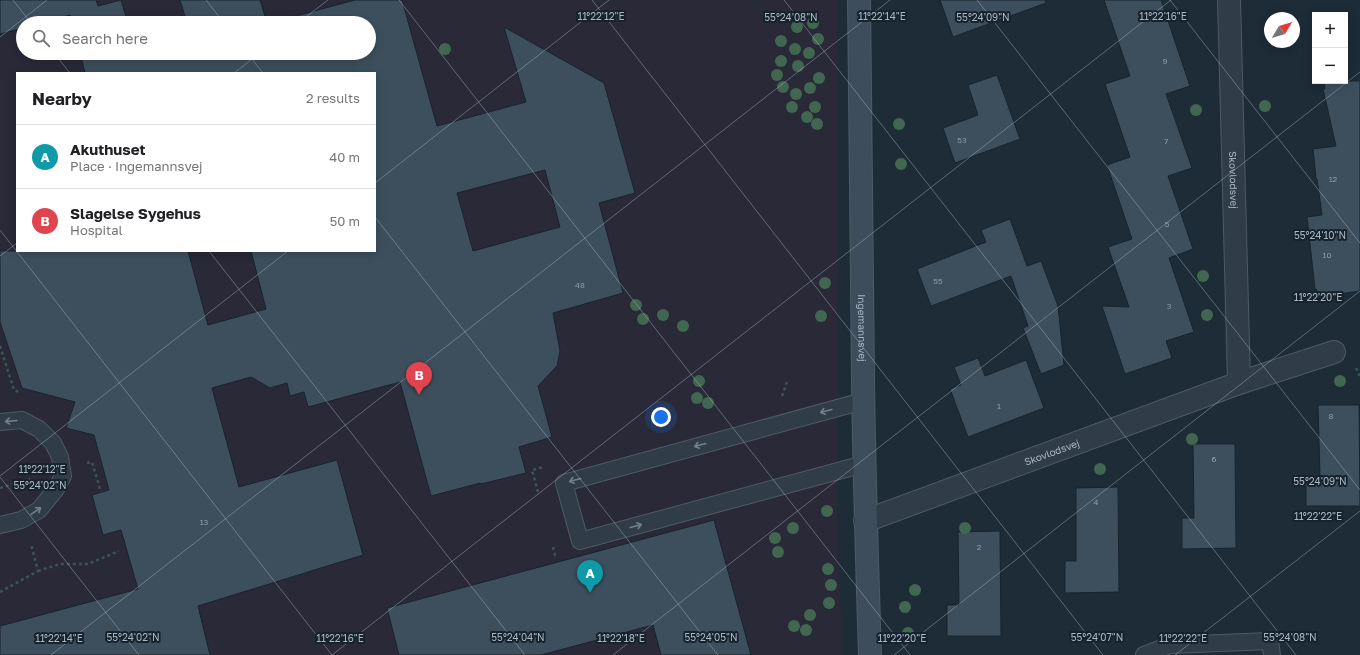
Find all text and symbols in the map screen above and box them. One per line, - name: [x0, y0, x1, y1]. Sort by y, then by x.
- text: 11°22'12"E: [577, 10, 625, 22]
- text: 11°22'14"E: [858, 10, 906, 22]
- text: 11°22'16"E: [1139, 10, 1187, 22]
- text: 55°24'08"N: [764, 11, 818, 23]
- text: 55°24'09"N: [956, 11, 1010, 23]
- north arrow: [1264, 12, 1300, 48]
- map controls: [1312, 12, 1348, 84]
- button: +: [1312, 12, 1348, 48]
- search box: [16, 16, 376, 60]
- icon: search: [30, 27, 52, 49]
- text: Search here: [62, 29, 148, 47]
- button: −: [1312, 48, 1348, 84]
- house number: 9: [1163, 56, 1168, 66]
- text: Nearby: [32, 88, 92, 109]
- text: 2 results: [306, 90, 360, 106]
- house number: 53: [957, 135, 967, 145]
- house number: 7: [1164, 136, 1168, 146]
- text: Akuthuset: [70, 140, 145, 158]
- text: A: [40, 149, 50, 165]
- text: 40 m: [329, 149, 360, 165]
- street label: Skovlodsvej: [1227, 151, 1240, 209]
- text: Place · Ingemannsvej: [70, 158, 202, 174]
- house number: 12: [1329, 174, 1338, 184]
- text: Slagelse Sygehus: [70, 204, 201, 222]
- text: B: [40, 213, 50, 229]
- text: 50 m: [330, 213, 360, 229]
- house number: 5: [1165, 219, 1170, 229]
- text: Hospital: [70, 222, 123, 238]
- text: 55°24'10"N: [1294, 229, 1346, 241]
- house number: 10: [1323, 250, 1331, 260]
- house number: 55: [933, 276, 943, 286]
- house number: 48: [575, 280, 585, 290]
- text: 11°22'20"E: [1294, 291, 1342, 303]
- street label: Ingemannsvej: [856, 294, 869, 362]
- house number: 3: [1167, 301, 1172, 311]
- pin: B: [406, 362, 432, 395]
- house number: 1: [997, 401, 1001, 411]
- your location: [651, 407, 671, 427]
- one-way arrow: [819, 408, 832, 415]
- house number: 8: [1329, 411, 1334, 421]
- one-way arrow: [5, 418, 18, 425]
- street label: Skovlodsvej: [1023, 436, 1081, 468]
- one-way arrow: [694, 442, 707, 449]
- house number: 6: [1212, 454, 1217, 464]
- text: 11°22'12"E: [18, 463, 66, 475]
- text: 55°24'09"N: [1293, 475, 1347, 487]
- one-way arrow: [569, 476, 582, 484]
- text: 55°24'02"N: [13, 479, 67, 491]
- house number: 4: [1094, 497, 1099, 507]
- one-way arrow: [30, 507, 41, 515]
- text: 11°22'22"E: [1294, 510, 1342, 522]
- house number: 13: [200, 517, 209, 527]
- one-way arrow: [629, 522, 642, 529]
- house number: 2: [977, 542, 982, 552]
- pin: A: [577, 560, 603, 593]
- text: 55°24'02"N: [106, 631, 160, 643]
- text: 55°24'04"N: [491, 631, 545, 643]
- text: 55°24'05"N: [684, 631, 738, 643]
- text: 55°24'07"N: [1071, 631, 1123, 643]
- text: 55°24'08"N: [1263, 631, 1317, 643]
- text: 11°22'14"E: [35, 632, 83, 644]
- text: 11°22'16"E: [316, 632, 364, 644]
- text: 11°22'18"E: [597, 632, 645, 644]
- text: 11°22'20"E: [878, 632, 926, 644]
- text: 11°22'22"E: [1159, 632, 1207, 644]

